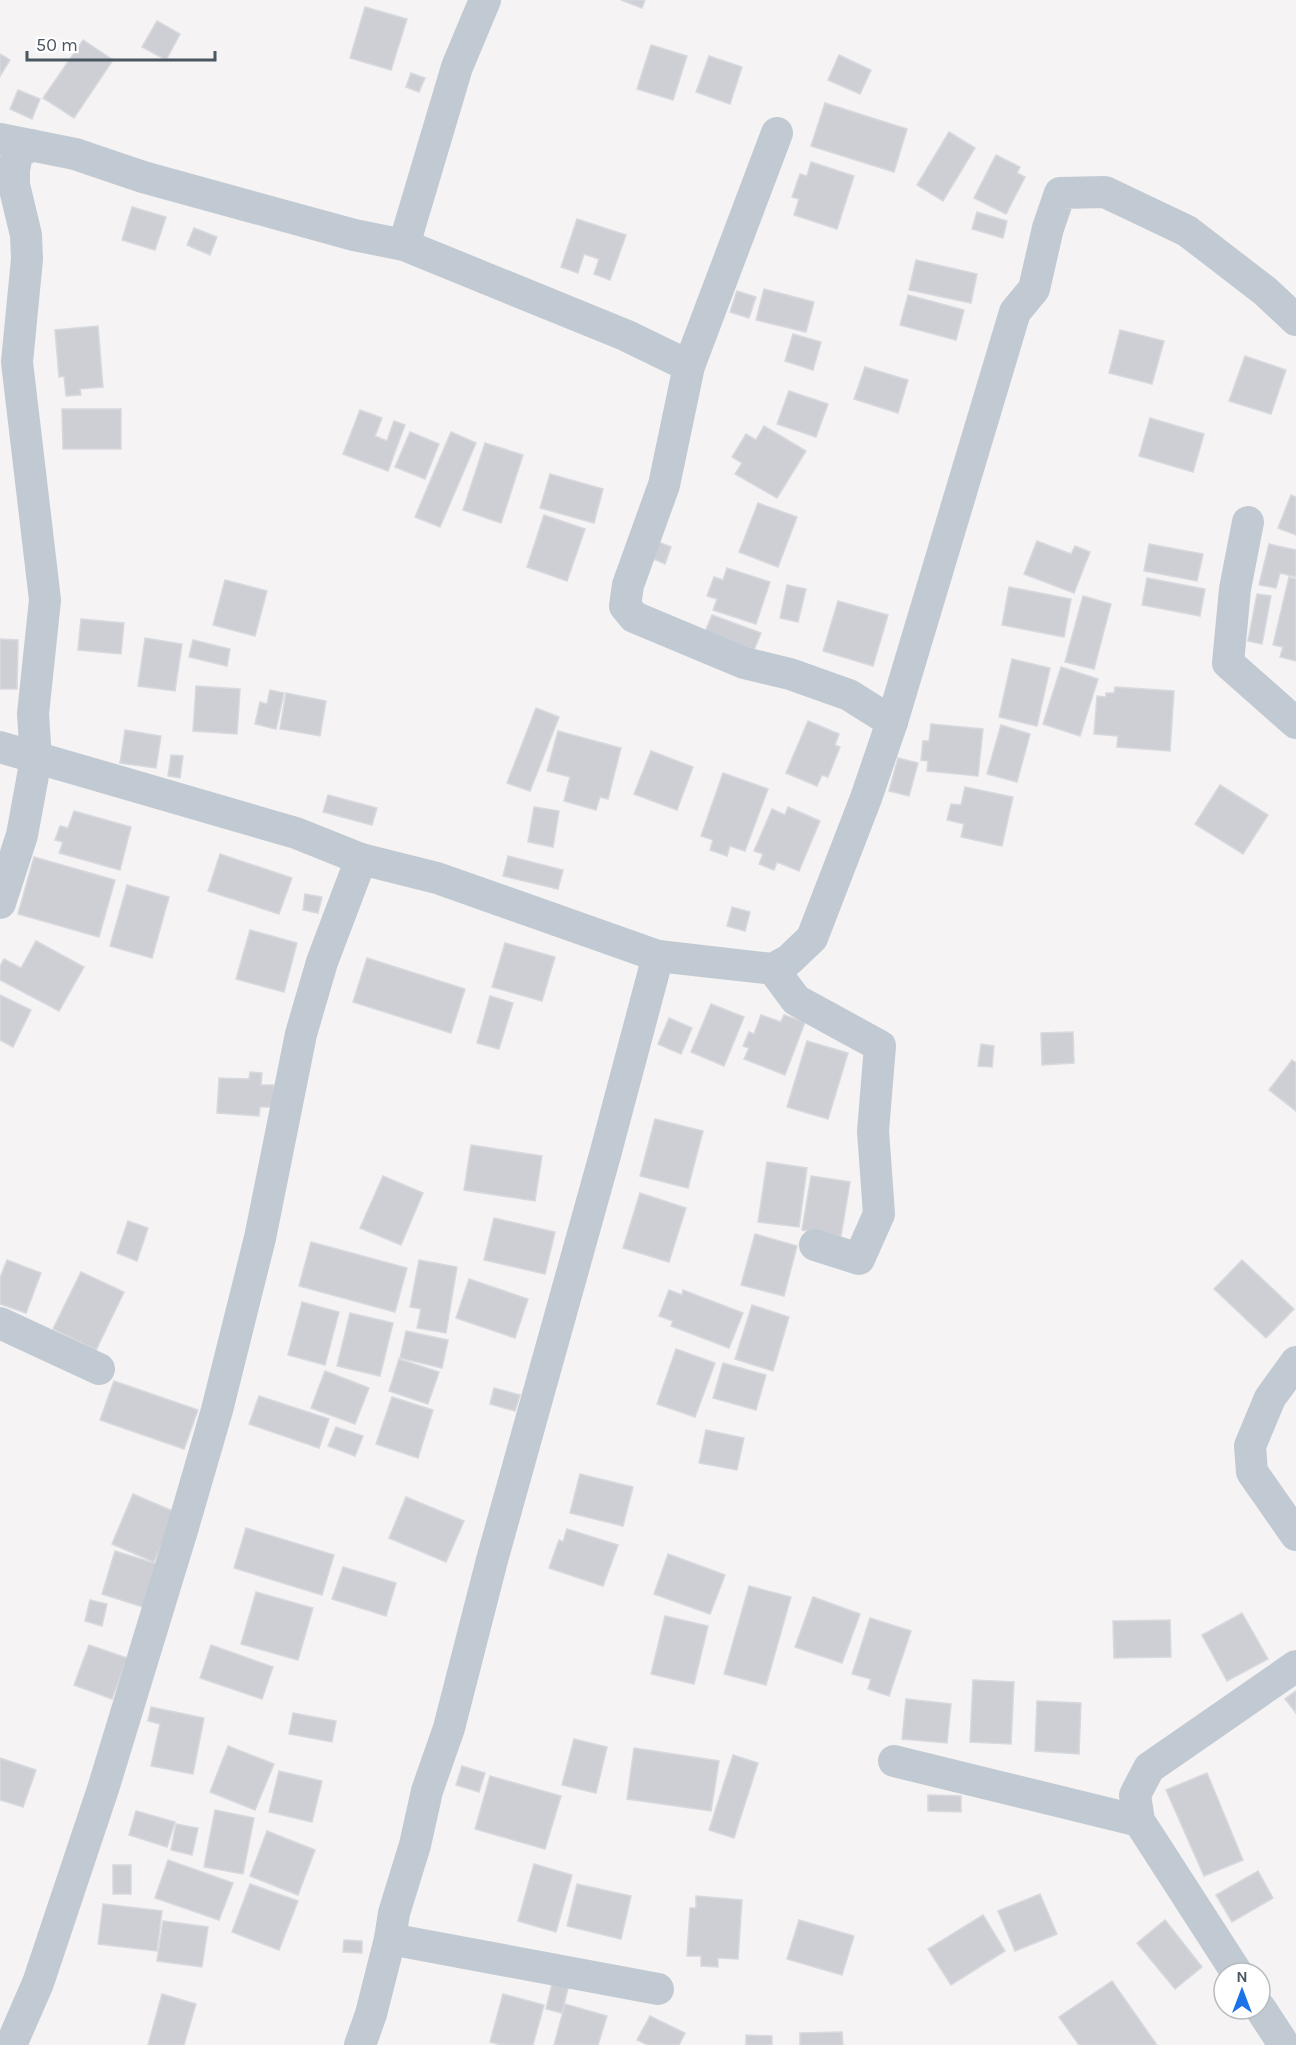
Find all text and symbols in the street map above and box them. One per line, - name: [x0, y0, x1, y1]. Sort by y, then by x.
- scale bar: [27, 24, 214, 62]
- text: 50 m: [36, 34, 78, 56]
- north arrow: [1212, 1961, 1272, 2021]
- text: N: [1236, 1967, 1248, 1986]

